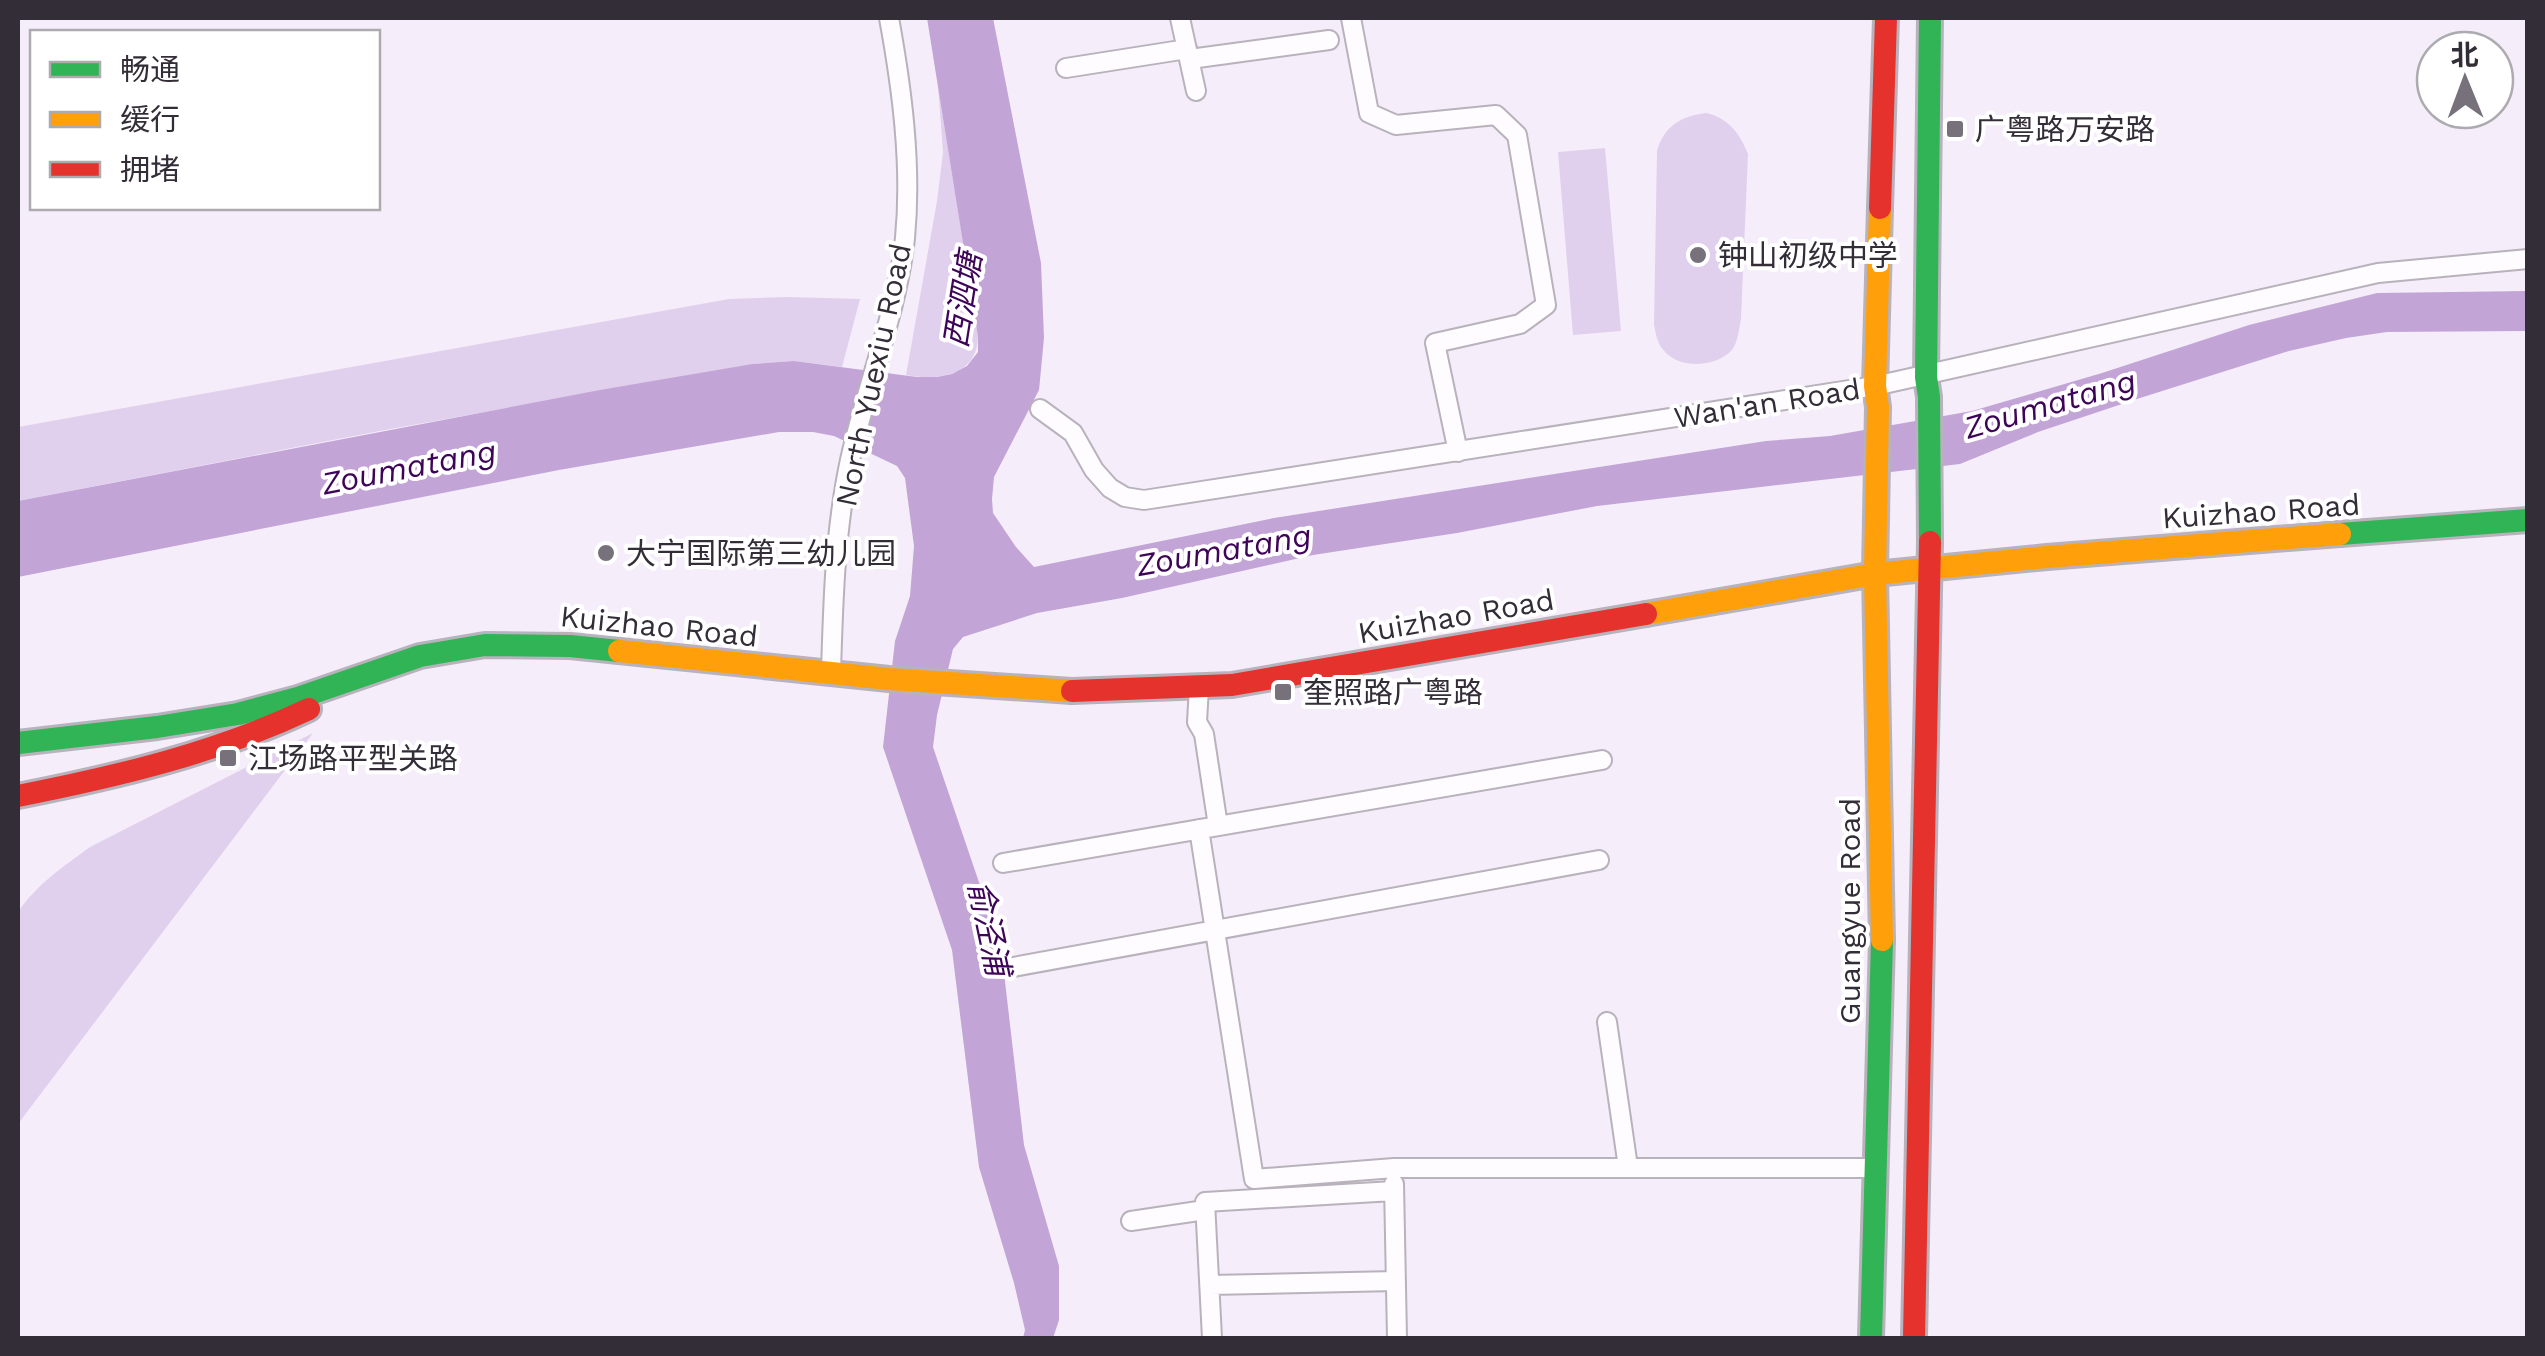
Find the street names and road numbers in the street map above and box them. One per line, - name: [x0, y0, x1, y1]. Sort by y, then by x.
- street label: North Yuexiu Road: [828, 240, 918, 510]
- street label: Wan'an Road: [1671, 371, 1863, 435]
- street label: Kuizhao Road: [2161, 487, 2361, 535]
- street label: Kuizhao Road: [1355, 582, 1557, 650]
- street label: Kuizhao Road: [558, 598, 760, 654]
- street label: Guangyue Road: [1832, 798, 1867, 1024]

